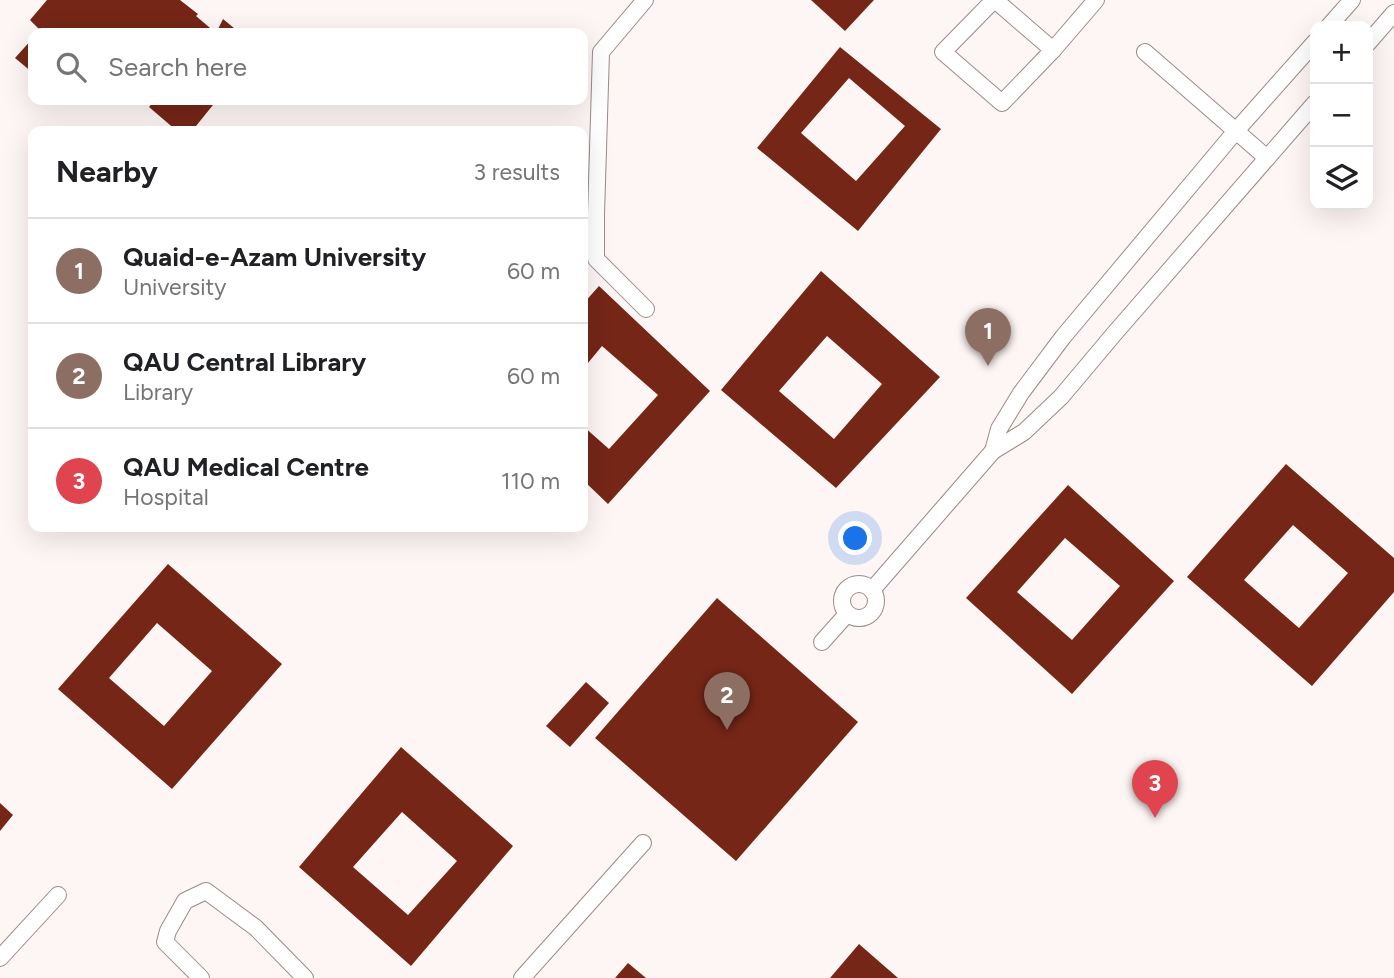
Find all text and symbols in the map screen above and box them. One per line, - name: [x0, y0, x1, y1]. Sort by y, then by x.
- map controls: [1310, 21, 1373, 210]
- button: +: [1310, 21, 1373, 84]
- search box: [28, 28, 588, 105]
- icon: search: [52, 48, 90, 86]
- text: Search here: [108, 51, 247, 83]
- button: −: [1310, 84, 1373, 147]
- button: layers: [1310, 147, 1373, 210]
- text: Nearby: [56, 153, 158, 190]
- text: 3 results: [473, 158, 560, 186]
- text: Quaid-e-Azam University: [123, 241, 426, 273]
- text: 1: [74, 257, 84, 285]
- text: 60 m: [507, 257, 560, 285]
- text: University: [123, 273, 226, 301]
- pin: 1: [965, 308, 1011, 366]
- text: QAU Central Library: [123, 346, 366, 378]
- text: 2: [72, 362, 86, 390]
- text: 60 m: [507, 362, 560, 390]
- text: Library: [123, 378, 193, 406]
- text: QAU Medical Centre: [123, 451, 369, 483]
- text: 3: [73, 467, 85, 495]
- text: 110 m: [501, 467, 560, 495]
- text: Hospital: [123, 483, 209, 511]
- your location: [838, 521, 872, 555]
- pin: 2: [704, 672, 750, 730]
- pin: 3: [1132, 760, 1178, 818]

